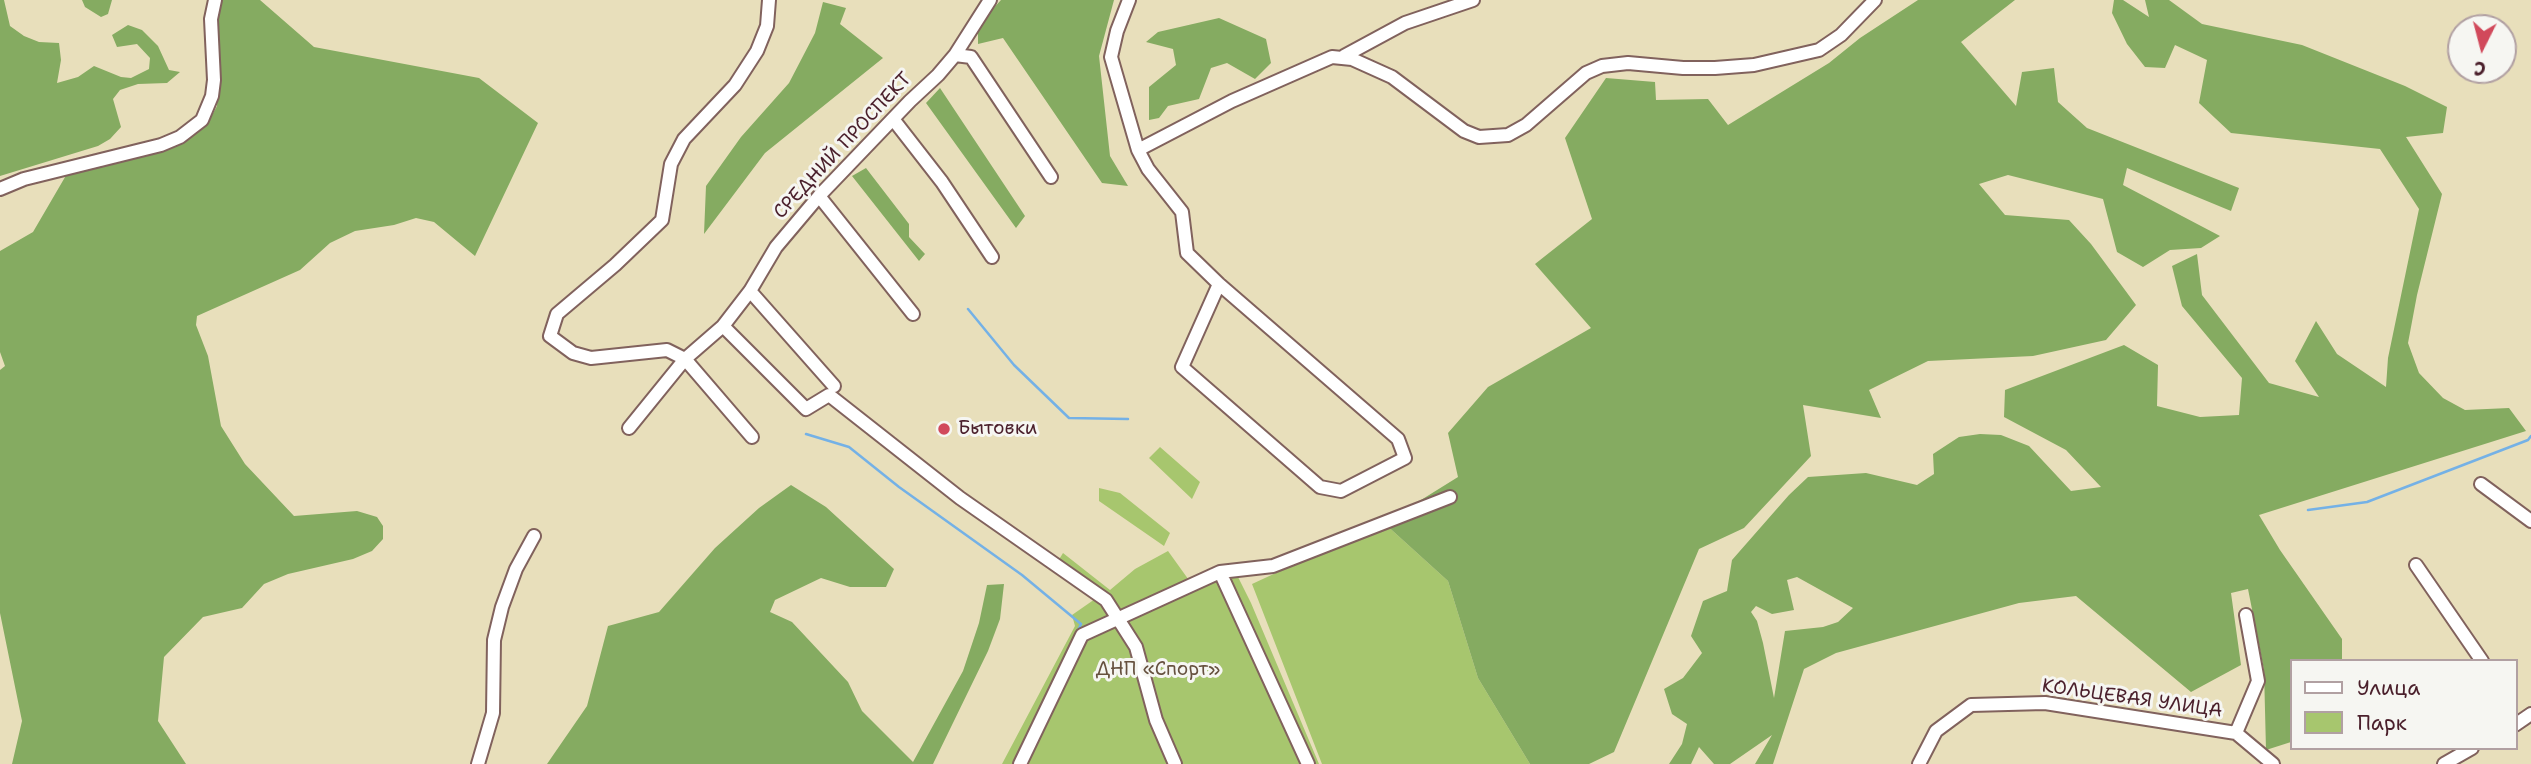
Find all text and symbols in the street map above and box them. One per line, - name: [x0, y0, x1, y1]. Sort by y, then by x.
- north arrow: [2447, 14, 2517, 84]
- text: С: [2473, 55, 2487, 81]
- street label: СРЕДНИЙ ПРОСПЕКТ: [769, 68, 917, 224]
- place label: Бытовки: [958, 418, 1037, 440]
- marker: Бытовки: [936, 421, 952, 437]
- park label: ДНП «Спорт»: [1096, 659, 1220, 681]
- legend: [2290, 659, 2517, 750]
- text: Улица: [2357, 674, 2420, 702]
- street label: КОЛЬЦЕВАЯ УЛИЦА: [2040, 675, 2224, 723]
- text: Парк: [2357, 709, 2407, 737]

